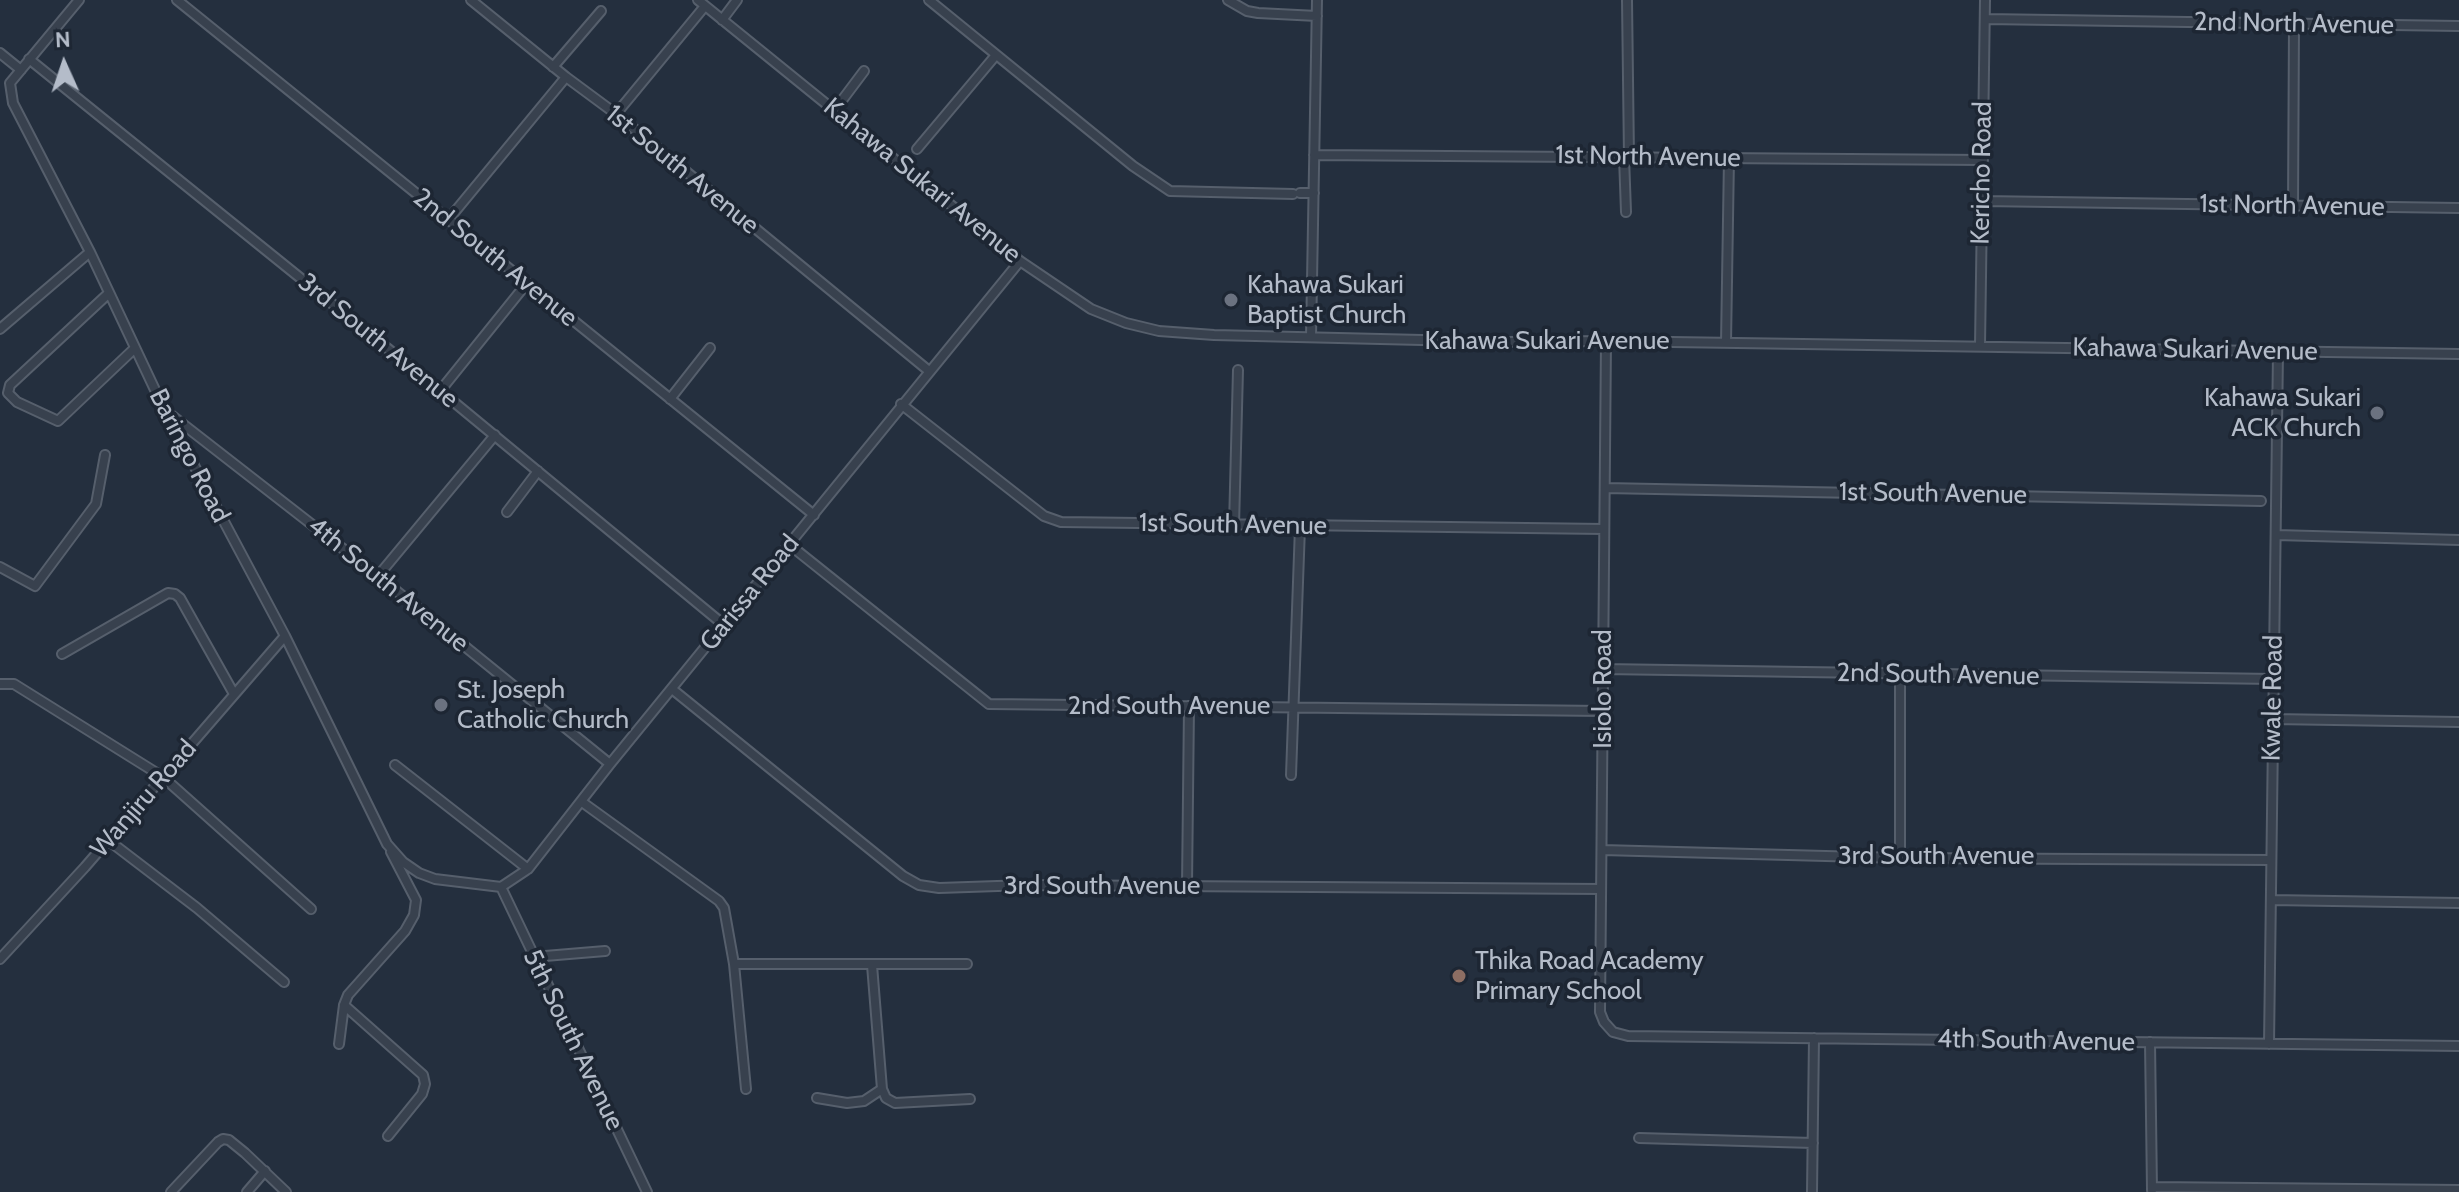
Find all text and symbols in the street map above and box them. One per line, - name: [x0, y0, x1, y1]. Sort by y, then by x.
- street label: 2nd North Avenue: [2194, 7, 2394, 41]
- north arrow: [24, 24, 104, 104]
- text: N: [54, 26, 71, 53]
- street label: Kahawa Sukari Avenue: [817, 92, 1027, 270]
- street label: 1st South Avenue: [599, 99, 765, 241]
- street label: Kericho Road: [1965, 101, 1999, 245]
- street label: 1st North Avenue: [1555, 140, 1741, 174]
- street label: 2nd South Avenue: [406, 182, 584, 334]
- street label: 1st North Avenue: [2199, 189, 2385, 223]
- street label: 3rd South Avenue: [292, 267, 464, 415]
- place label: Kahawa Sukari Baptist Church: [1247, 269, 1406, 330]
- marker: Kahawa Sukari Baptist Church: [1222, 291, 1240, 309]
- street label: Kahawa Sukari Avenue: [1424, 325, 1670, 357]
- street label: Kahawa Sukari Avenue: [2072, 332, 2318, 368]
- place label: Kahawa Sukari ACK Church: [2204, 382, 2361, 444]
- street label: Baringo Road: [142, 384, 236, 528]
- marker: Kahawa Sukari ACK Church: [2368, 404, 2386, 422]
- street label: 1st South Avenue: [1839, 477, 2027, 511]
- street label: 1st South Avenue: [1139, 508, 1327, 542]
- street label: 4th South Avenue: [301, 511, 475, 659]
- street label: Garissa Road: [694, 529, 806, 657]
- street label: Isiolo Road: [1587, 629, 1619, 749]
- street label: Kwale Road: [2256, 635, 2290, 761]
- street label: 2nd South Avenue: [1836, 658, 2040, 692]
- place label: St. Joseph Catholic Church: [457, 674, 629, 736]
- street label: 2nd South Avenue: [1068, 690, 1270, 722]
- marker: St. Joseph Catholic Church: [432, 696, 450, 714]
- street label: Wanjiru Road: [84, 734, 204, 864]
- street label: 3rd South Avenue: [1838, 840, 2034, 872]
- street label: 3rd South Avenue: [1004, 870, 1200, 902]
- street label: 5th South Avenue: [516, 945, 630, 1135]
- place label: Thika Road Academy Primary School: [1475, 945, 1704, 1006]
- marker: Thika Road Academy Primary School: [1450, 967, 1468, 985]
- street label: 4th South Avenue: [1937, 1024, 2135, 1058]

